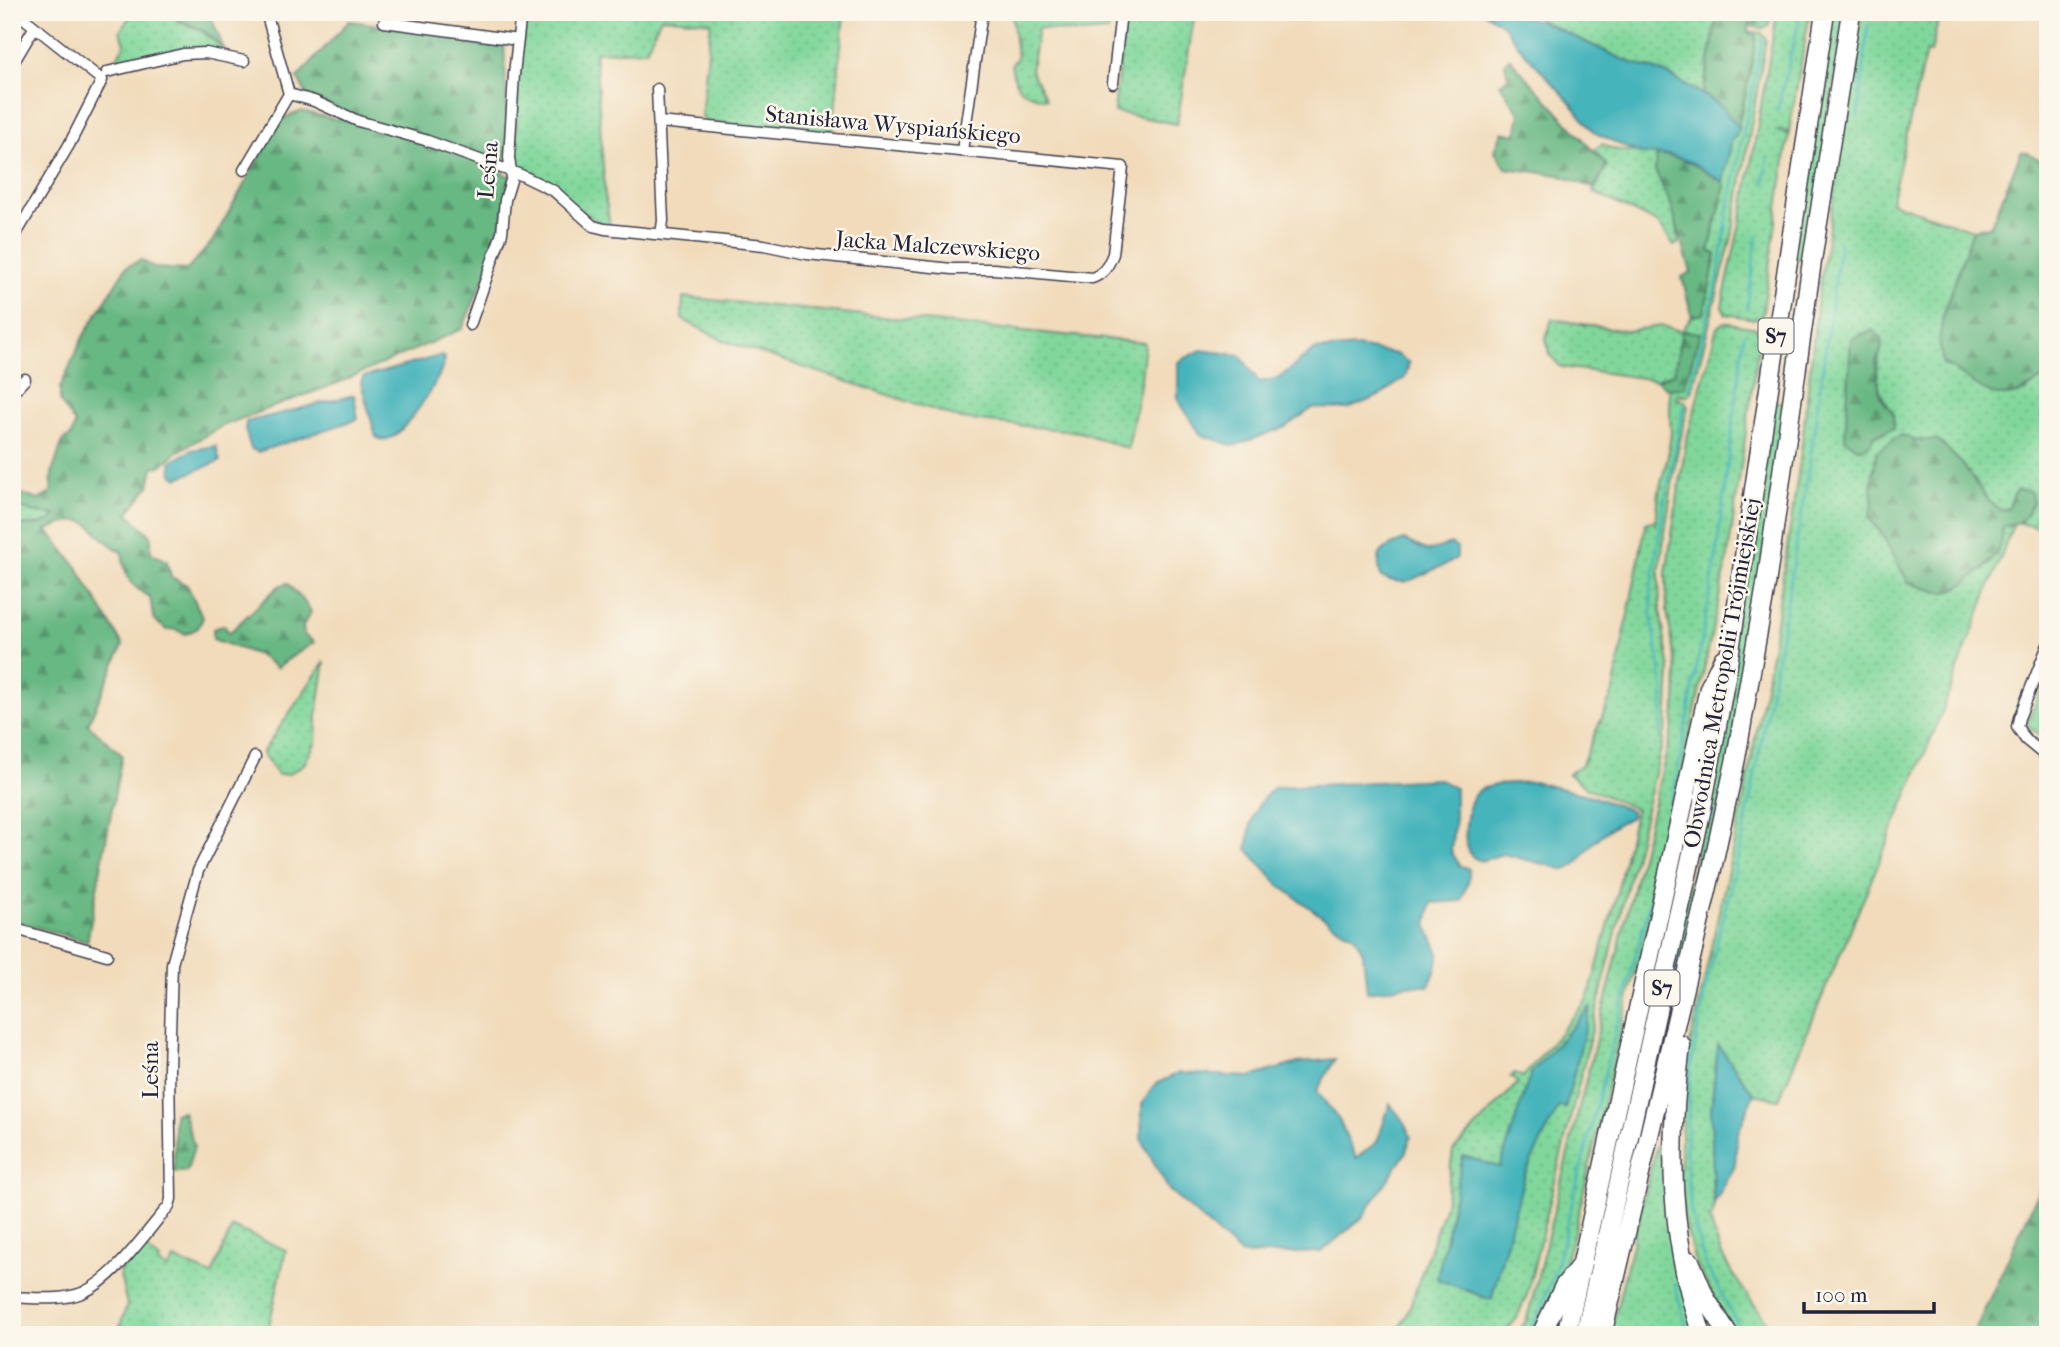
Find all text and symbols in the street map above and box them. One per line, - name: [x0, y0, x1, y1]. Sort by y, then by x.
- street label: Stanisława Wyspiańskiego: [764, 100, 1022, 150]
- street label: Leśna: [472, 140, 504, 200]
- street label: Jacka Malczewskiego: [833, 225, 1041, 267]
- road number: S7: [1758, 318, 1794, 354]
- street label: Obwodnica Metropolii Trójmiejskiej: [1678, 496, 1766, 850]
- road number: S7: [1644, 970, 1680, 1006]
- street label: Leśna: [137, 1041, 164, 1099]
- scale bar: [1804, 1270, 1934, 1314]
- text: 100 m: [1815, 1283, 1868, 1307]

